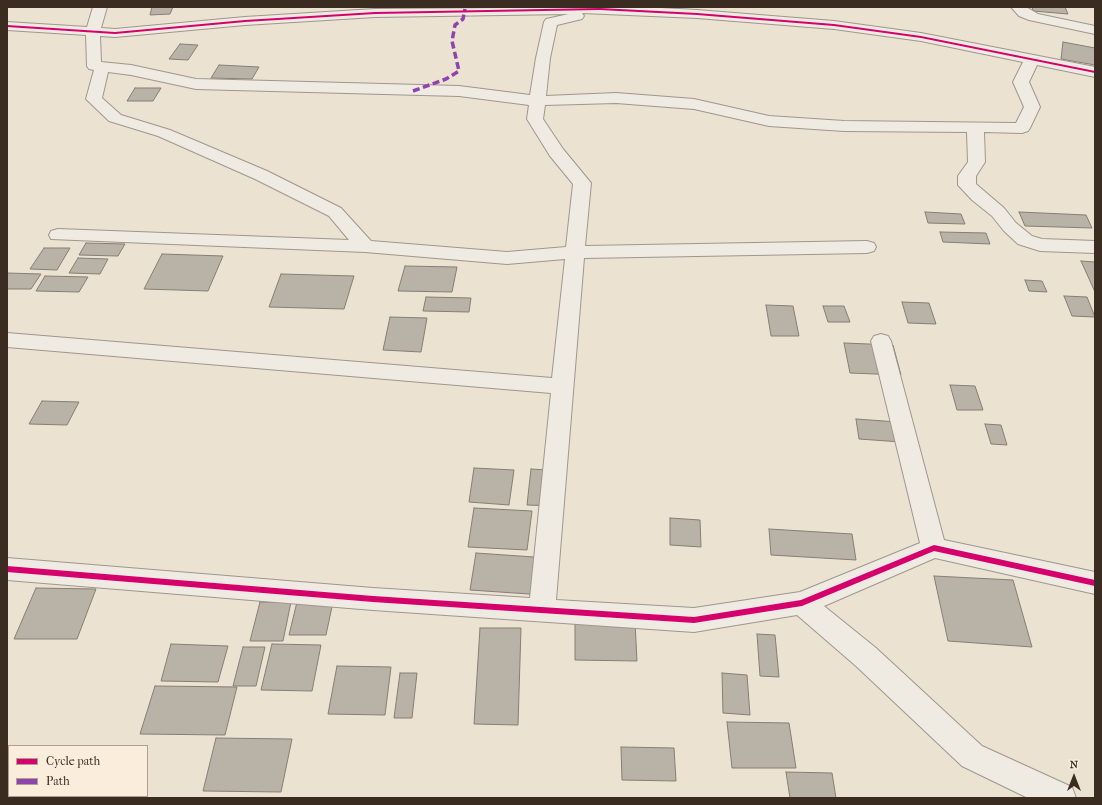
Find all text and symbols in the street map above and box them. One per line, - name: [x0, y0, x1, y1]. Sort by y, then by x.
- legend: [8, 745, 148, 797]
- text: Cycle path: [46, 754, 100, 768]
- north arrow: [1054, 757, 1094, 797]
- text: N: [1070, 758, 1078, 771]
- text: Path: [46, 774, 70, 788]

